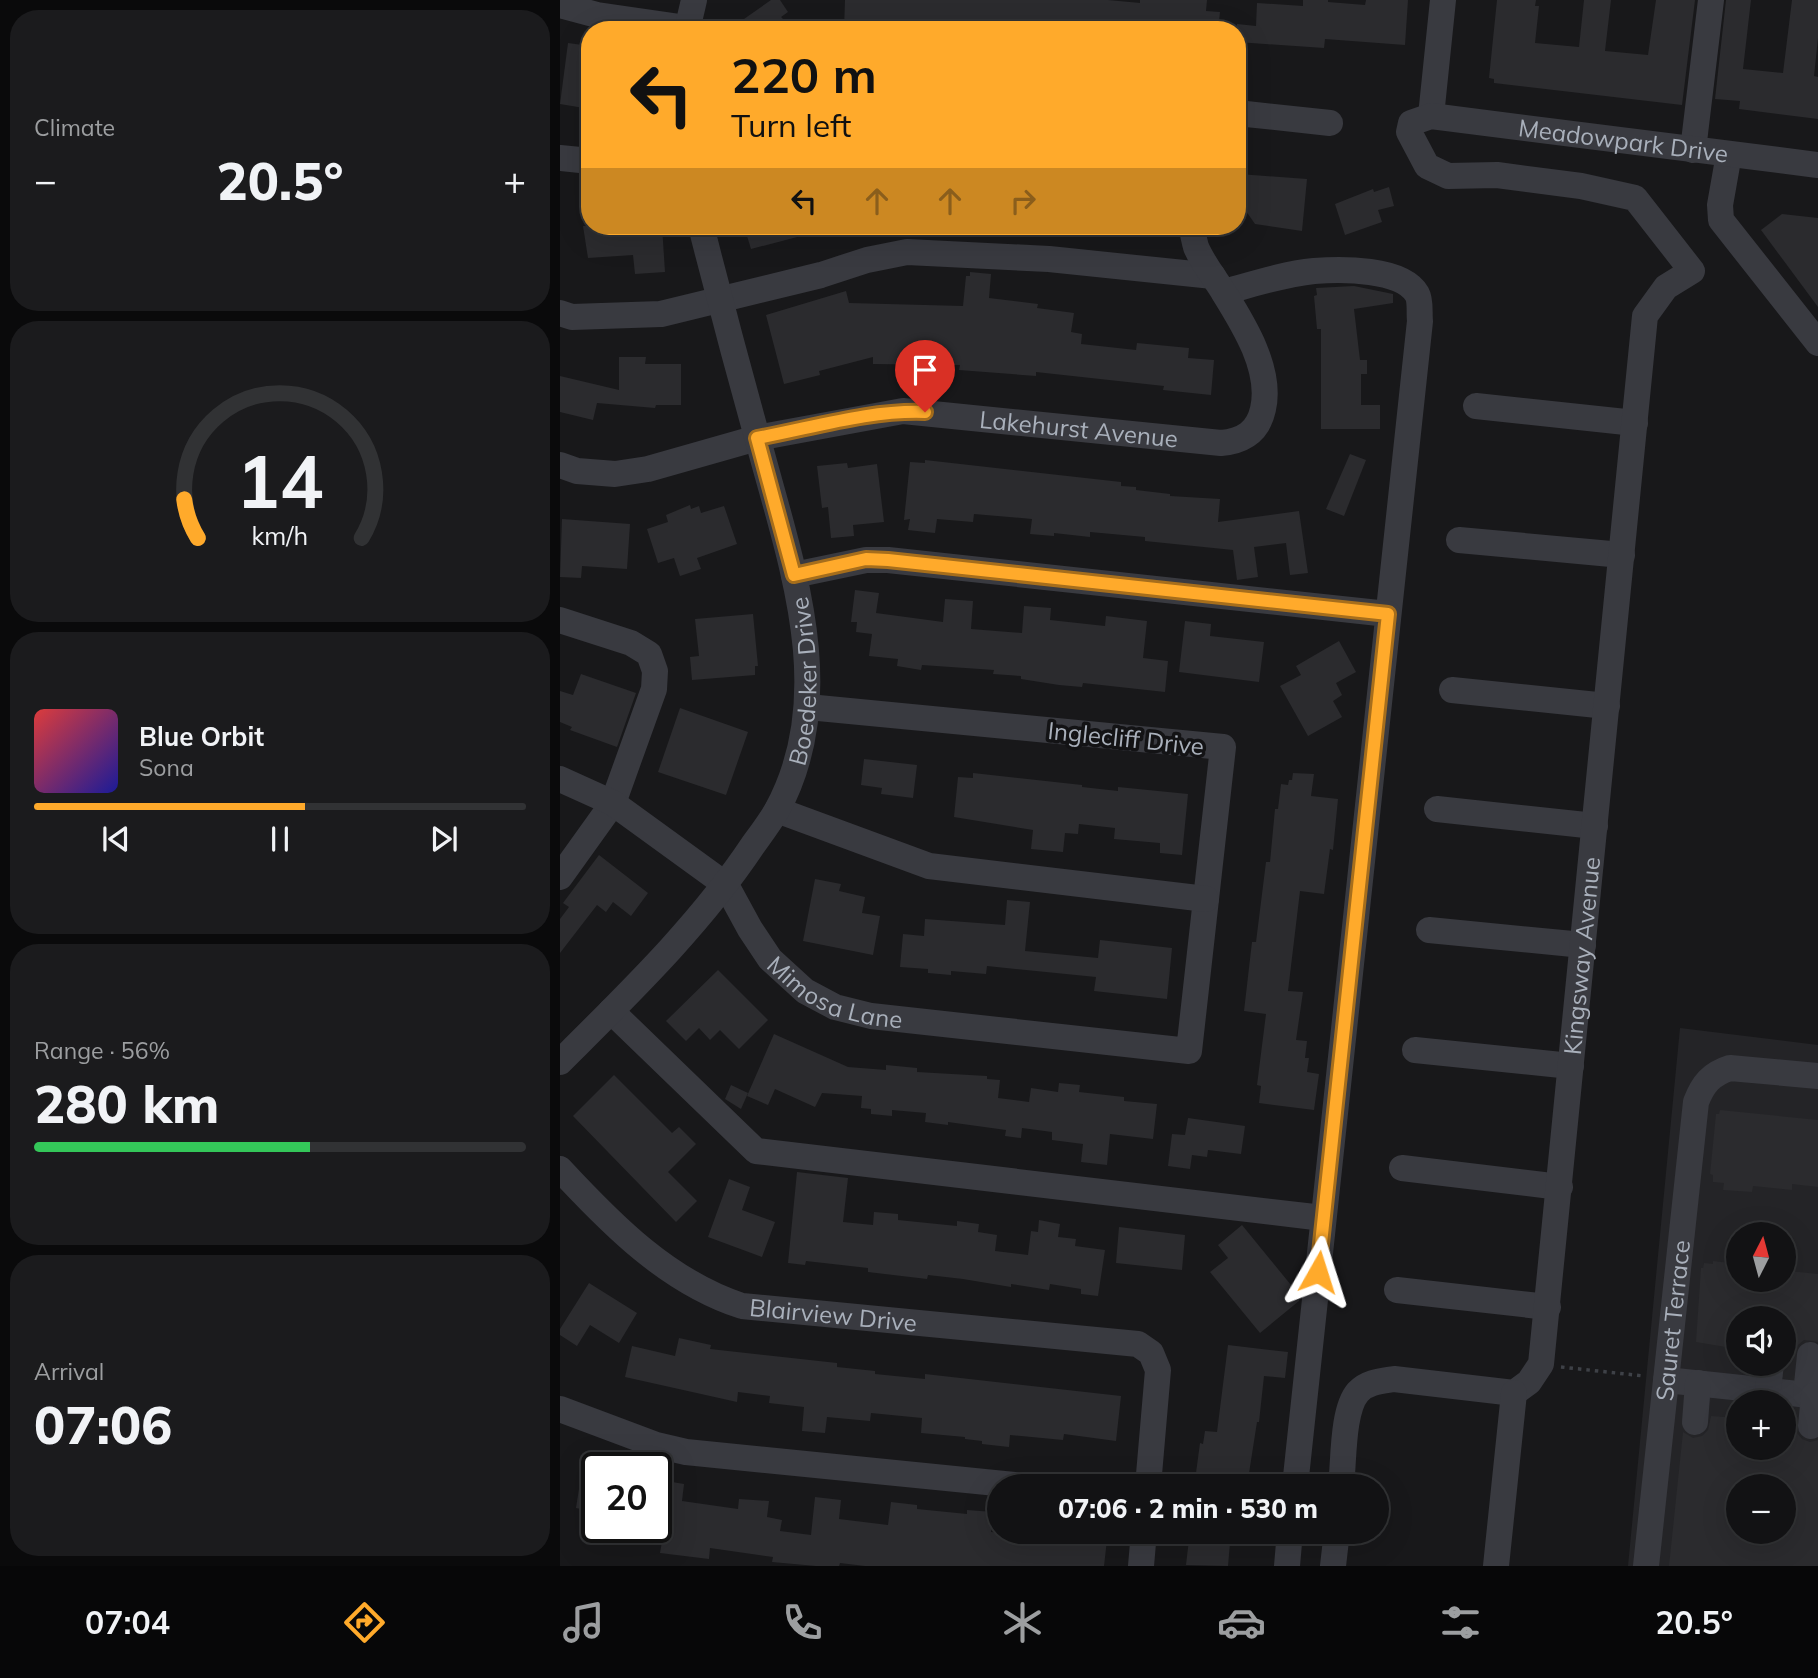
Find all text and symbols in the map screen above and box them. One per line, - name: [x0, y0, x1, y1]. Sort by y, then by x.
- text: 220 m: [731, 44, 877, 105]
- icon: left: [616, 49, 707, 140]
- text: Turn left: [731, 105, 851, 145]
- street label: Meadowpark Drive: [1517, 112, 1730, 168]
- text: Climate: [34, 113, 115, 142]
- text: 20.5°: [216, 148, 344, 213]
- text: −: [34, 156, 57, 204]
- text: +: [503, 156, 526, 204]
- icon: left: [785, 182, 823, 220]
- icon: ahead: [858, 182, 896, 220]
- icon: ahead: [931, 182, 969, 220]
- icon: right: [1004, 182, 1042, 220]
- pin: [895, 340, 955, 412]
- icon: arrive: [906, 351, 944, 389]
- street label: Lakehurst Avenue: [978, 404, 1179, 454]
- text: 14: [236, 435, 324, 526]
- text: km/h: [252, 520, 308, 551]
- street label: Boedeker Drive: [782, 595, 822, 768]
- street label: Inglecliff Drive: [1046, 715, 1206, 761]
- text: Blue Orbit: [139, 720, 264, 753]
- text: Sona: [139, 753, 194, 782]
- icon: previous: [97, 820, 135, 858]
- icon: pause: [261, 820, 299, 858]
- icon: next: [425, 820, 463, 858]
- street label: Kingsway Avenue: [1557, 855, 1606, 1056]
- street label: Mimosa Lane: [761, 949, 904, 1034]
- text: Range · 56%: [34, 1036, 170, 1065]
- text: 280 km: [34, 1071, 219, 1136]
- north arrow: [1726, 1222, 1796, 1292]
- map controls: [1726, 1222, 1796, 1544]
- position arrow: [1281, 1235, 1355, 1309]
- street label: Sauret Terrace: [1649, 1238, 1696, 1402]
- street label: Blairview Drive: [748, 1292, 918, 1338]
- button: sound: [1726, 1306, 1796, 1376]
- text: Arrival: [34, 1357, 104, 1386]
- button: +: [1726, 1390, 1796, 1460]
- text: 07:06: [34, 1392, 172, 1457]
- speed limit sign: 20: [581, 1452, 672, 1543]
- button: −: [1726, 1474, 1796, 1544]
- text: 07:06 · 2 min · 530 m: [1058, 1492, 1318, 1525]
- icon: directions: [340, 1598, 389, 1647]
- icon: music: [559, 1598, 608, 1647]
- icon: phone: [778, 1598, 827, 1647]
- icon: climate: [998, 1598, 1047, 1647]
- icon: car: [1217, 1598, 1266, 1647]
- icon: filters: [1436, 1598, 1485, 1647]
- text: 07:04: [85, 1602, 170, 1642]
- text: 20.5°: [1655, 1602, 1733, 1642]

